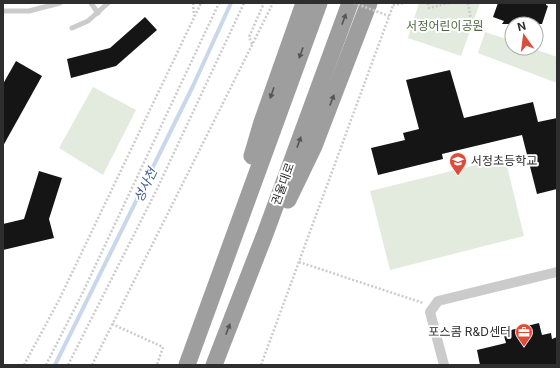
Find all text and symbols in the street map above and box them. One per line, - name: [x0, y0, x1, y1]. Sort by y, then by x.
- one-way arrow: [341, 13, 347, 25]
- north arrow: [504, 16, 544, 56]
- park label: 서정어린이공원: [406, 18, 484, 33]
- text: N: [516, 18, 527, 34]
- one-way arrow: [298, 47, 304, 59]
- one-way arrow: [269, 87, 275, 99]
- one-way arrow: [329, 94, 335, 106]
- one-way arrow: [297, 135, 303, 147]
- school or university icon: 서정초등학교: [448, 151, 468, 176]
- place label: 서정초등학교: [471, 153, 537, 168]
- street label: 권율대로: [268, 161, 297, 207]
- water label: 성사천: [130, 164, 161, 205]
- one-way arrow: [226, 322, 232, 334]
- office icon: 포스콤 R&D센터: [514, 322, 534, 347]
- place label: 포스콤 R&D센터: [428, 324, 511, 339]

